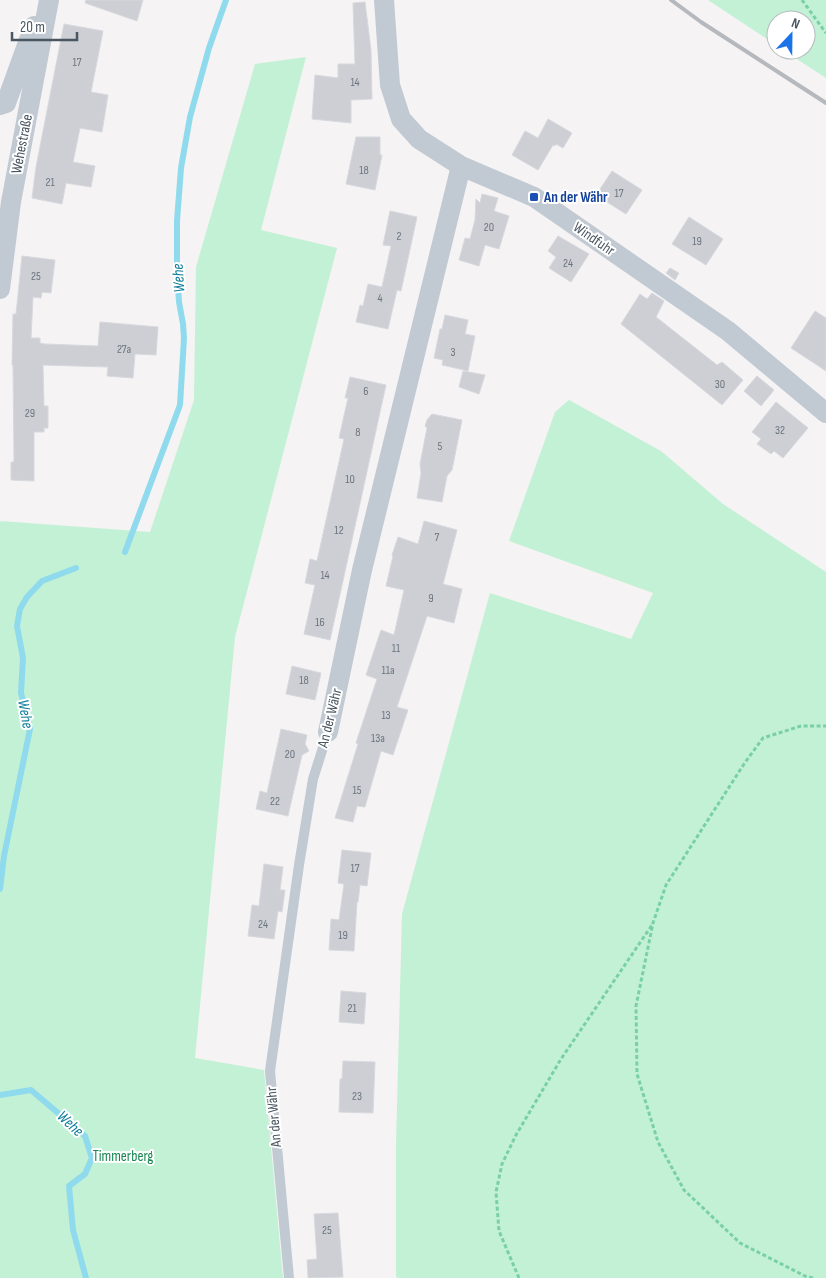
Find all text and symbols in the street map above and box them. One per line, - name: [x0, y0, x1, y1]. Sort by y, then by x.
- scale bar: [12, 10, 78, 42]
- north arrow: [766, 10, 816, 60]
- text: N: [789, 14, 802, 33]
- text: 20 m: [20, 18, 45, 37]
- house number: 17: [73, 55, 82, 70]
- house number: 14: [350, 75, 360, 90]
- street label: Wehestraße: [7, 113, 37, 175]
- house number: 18: [359, 163, 369, 178]
- house number: 21: [45, 175, 55, 190]
- house number: 17: [615, 186, 624, 201]
- place label: An der Währ: [543, 188, 608, 207]
- marker: An der Währ: [528, 191, 540, 203]
- street label: Windfuhr: [569, 218, 619, 261]
- house number: 20: [484, 220, 494, 235]
- house number: 2: [397, 229, 402, 244]
- house number: 19: [692, 234, 702, 249]
- house number: 24: [563, 256, 573, 271]
- water label: Wehe: [169, 263, 189, 293]
- house number: 25: [31, 269, 41, 284]
- house number: 4: [377, 291, 383, 306]
- house number: 27a: [117, 342, 131, 357]
- house number: 3: [450, 345, 456, 360]
- house number: 30: [715, 377, 725, 392]
- house number: 6: [363, 384, 369, 399]
- house number: 29: [25, 406, 35, 421]
- house number: 32: [775, 423, 785, 438]
- house number: 8: [355, 425, 361, 440]
- house number: 5: [438, 439, 443, 454]
- house number: 10: [345, 472, 355, 487]
- house number: 12: [334, 523, 344, 538]
- house number: 7: [435, 530, 440, 545]
- house number: 14: [320, 568, 330, 583]
- house number: 9: [428, 591, 434, 606]
- house number: 16: [315, 615, 325, 630]
- house number: 11: [392, 641, 401, 656]
- house number: 11a: [381, 663, 395, 678]
- house number: 18: [299, 673, 309, 688]
- street label: An der Währ: [313, 686, 347, 751]
- water label: Wehe: [13, 698, 37, 730]
- house number: 13: [381, 708, 391, 723]
- house number: 13a: [371, 731, 385, 746]
- house number: 20: [285, 747, 295, 762]
- house number: 15: [352, 783, 362, 798]
- house number: 22: [270, 794, 280, 809]
- house number: 17: [351, 861, 360, 876]
- house number: 24: [258, 917, 268, 932]
- house number: 19: [338, 928, 348, 943]
- house number: 21: [347, 1001, 357, 1016]
- street label: An der Währ: [262, 1085, 286, 1149]
- house number: 23: [352, 1089, 362, 1104]
- water label: Wehe: [53, 1107, 87, 1141]
- park label: Timmerberg: [93, 1147, 153, 1166]
- house number: 25: [322, 1223, 332, 1238]

